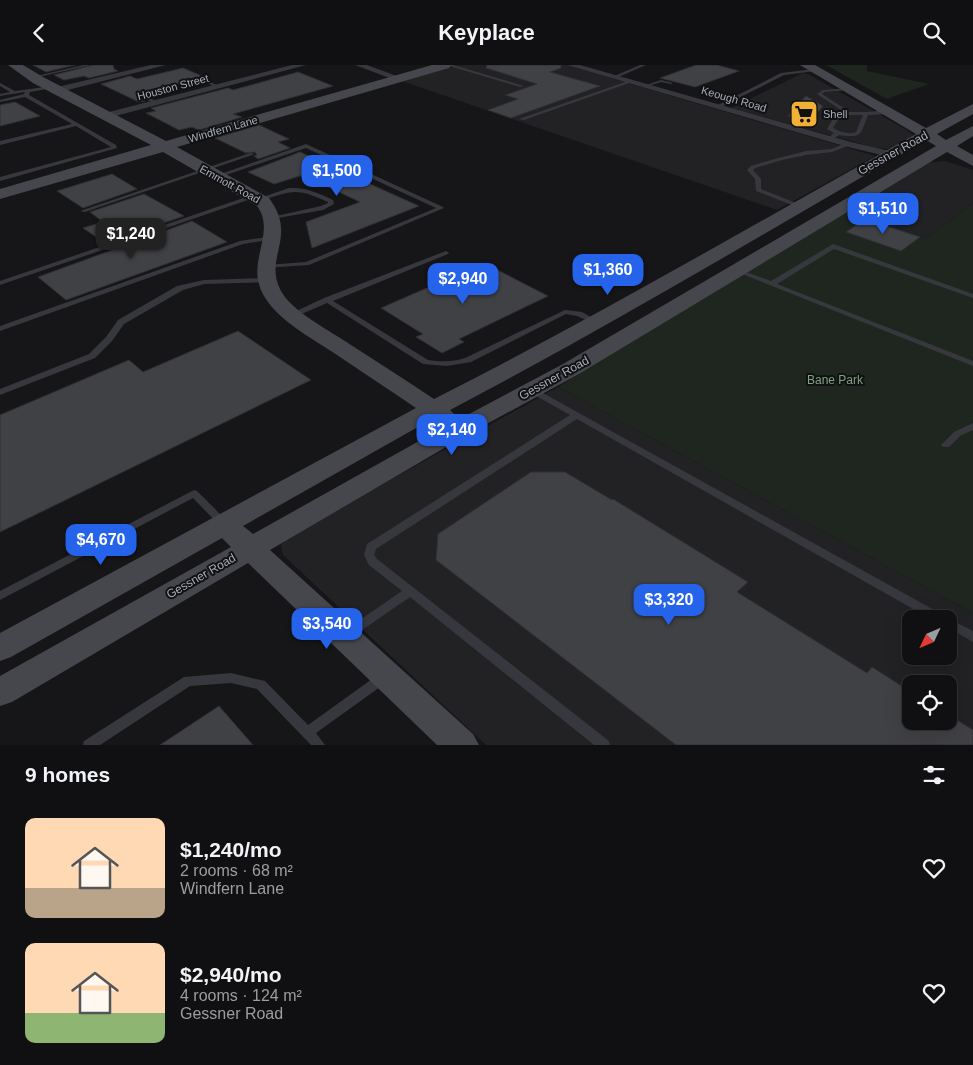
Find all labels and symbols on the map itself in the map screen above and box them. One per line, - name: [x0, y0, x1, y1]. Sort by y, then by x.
- street label: Houston Street: [136, 72, 210, 102]
- street label: Keough Road: [700, 84, 768, 114]
- supermarket icon: Shell: [789, 99, 819, 129]
- place label: Shell: [823, 108, 847, 120]
- street label: Windfern Lane: [187, 113, 259, 145]
- street label: Gessner Road: [856, 128, 930, 178]
- pin: $1,500: [296, 155, 378, 197]
- street label: Emmott Road: [198, 162, 262, 206]
- pin: $1,510: [842, 193, 924, 235]
- pin: $1,240: [90, 217, 172, 260]
- pin: $1,360: [567, 253, 649, 296]
- pin: $2,940: [422, 263, 504, 305]
- street label: Gessner Road: [517, 353, 591, 403]
- park label: Bane Park: [807, 373, 864, 387]
- pin: $2,140: [411, 413, 493, 456]
- pin: $4,670: [60, 523, 142, 566]
- street label: Gessner Road: [164, 551, 238, 601]
- pin: $3,320: [628, 583, 710, 626]
- pin: $3,540: [286, 607, 368, 650]
- north arrow: [902, 610, 958, 665]

